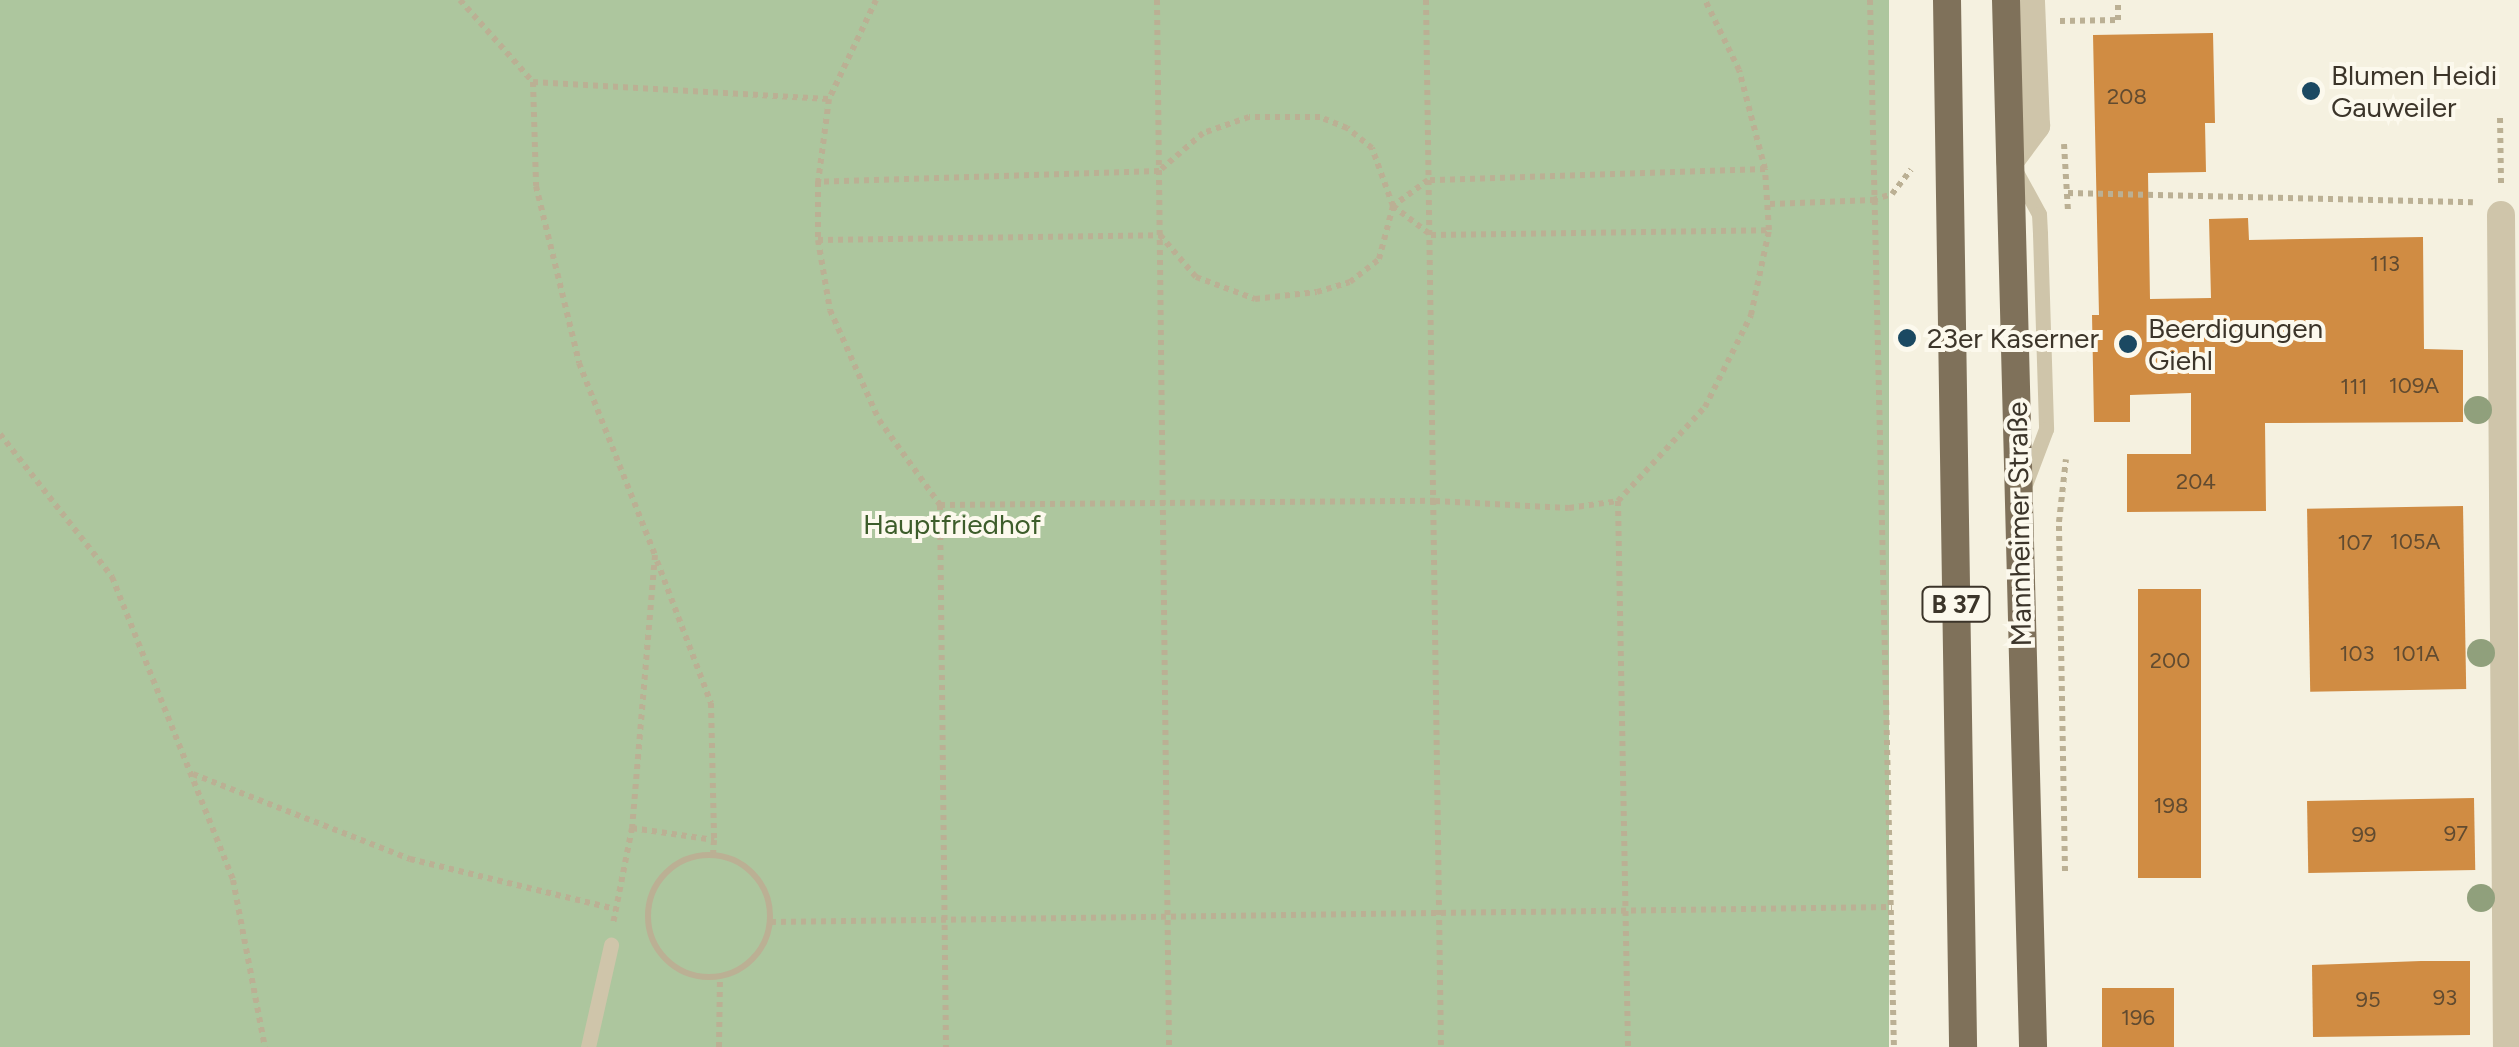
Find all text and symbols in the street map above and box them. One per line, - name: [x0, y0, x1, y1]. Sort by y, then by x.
- place label: Blumen Heidi Gauweiler: [2331, 58, 2497, 124]
- marker: Blumen Heidi Gauweiler: [2300, 80, 2322, 102]
- house number: 208: [2107, 84, 2147, 110]
- house number: 113: [2370, 251, 2400, 277]
- place label: Beerdigungen Giehl: [2148, 311, 2323, 377]
- place label: 23er Kaserner: [1927, 321, 2099, 355]
- marker: 23er Kaserner: [1896, 327, 1918, 349]
- marker: Beerdigungen Giehl: [2117, 333, 2139, 355]
- house number: 109A: [2389, 373, 2439, 399]
- house number: 111: [2340, 374, 2368, 400]
- street label: Mannheimer Straße: [2000, 401, 2038, 647]
- house number: 204: [2176, 469, 2216, 495]
- park label: Hauptfriedhof: [863, 507, 1041, 541]
- house number: 105A: [2390, 529, 2440, 555]
- house number: 107: [2337, 530, 2373, 556]
- road number: B 37: [1921, 584, 1991, 624]
- house number: 103: [2339, 641, 2375, 667]
- house number: 101A: [2392, 641, 2440, 667]
- house number: 200: [2150, 648, 2190, 674]
- house number: 198: [2153, 793, 2189, 819]
- house number: 97: [2444, 821, 2468, 847]
- house number: 99: [2352, 822, 2376, 848]
- house number: 93: [2433, 985, 2457, 1011]
- house number: 95: [2355, 987, 2381, 1013]
- house number: 196: [2121, 1005, 2155, 1031]

